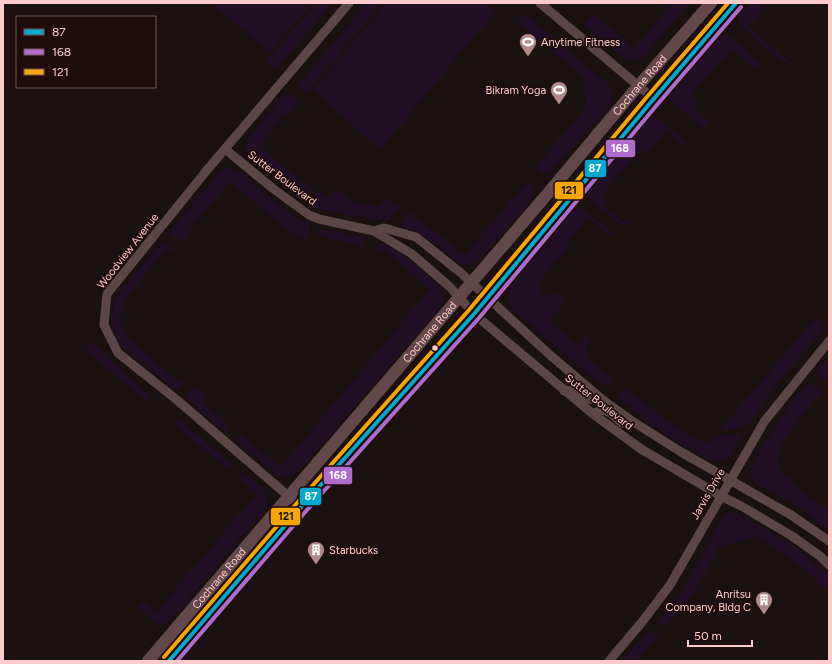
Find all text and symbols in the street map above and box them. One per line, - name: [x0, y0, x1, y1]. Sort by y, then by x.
- legend: [16, 16, 156, 88]
- text: 87: [52, 25, 66, 39]
- sports icon: Anytime Fitness: [518, 32, 538, 57]
- place label: Anytime Fitness: [541, 36, 620, 49]
- text: 168: [52, 45, 71, 59]
- street label: Cochrane Road: [610, 52, 669, 118]
- text: 121: [52, 65, 69, 79]
- sports icon: Bikram Yoga: [549, 80, 569, 105]
- place label: Bikram Yoga: [486, 84, 546, 97]
- line badge: 168: [605, 139, 636, 158]
- text: 168: [611, 142, 629, 155]
- street label: Sutter Boulevard: [245, 148, 319, 208]
- line badge: 87: [584, 159, 607, 178]
- text: 87: [589, 162, 601, 175]
- line badge: 121: [554, 181, 584, 200]
- text: 121: [561, 184, 577, 197]
- street label: Woodview Avenue: [95, 211, 161, 291]
- street label: Cochrane Road: [400, 299, 459, 365]
- unlabelled marker: [430, 343, 440, 353]
- street label: Sutter Boulevard: [562, 371, 636, 433]
- line badge: 168: [323, 466, 353, 485]
- street label: Jarvis Drive: [688, 466, 728, 522]
- text: 168: [329, 469, 347, 482]
- line badge: 87: [299, 487, 322, 506]
- text: 87: [305, 490, 317, 503]
- line badge: 121: [270, 507, 301, 526]
- text: 121: [278, 510, 294, 523]
- building icon: Starbucks: [306, 540, 326, 565]
- place label: Starbucks: [329, 544, 378, 557]
- street label: Cochrane Road: [189, 545, 248, 611]
- place label: Anritsu Company, Bldg C: [665, 588, 751, 614]
- building icon: Anritsu Company, Bldg C: [754, 590, 774, 615]
- scale bar: [688, 622, 752, 648]
- text: 50 m: [694, 629, 722, 643]

